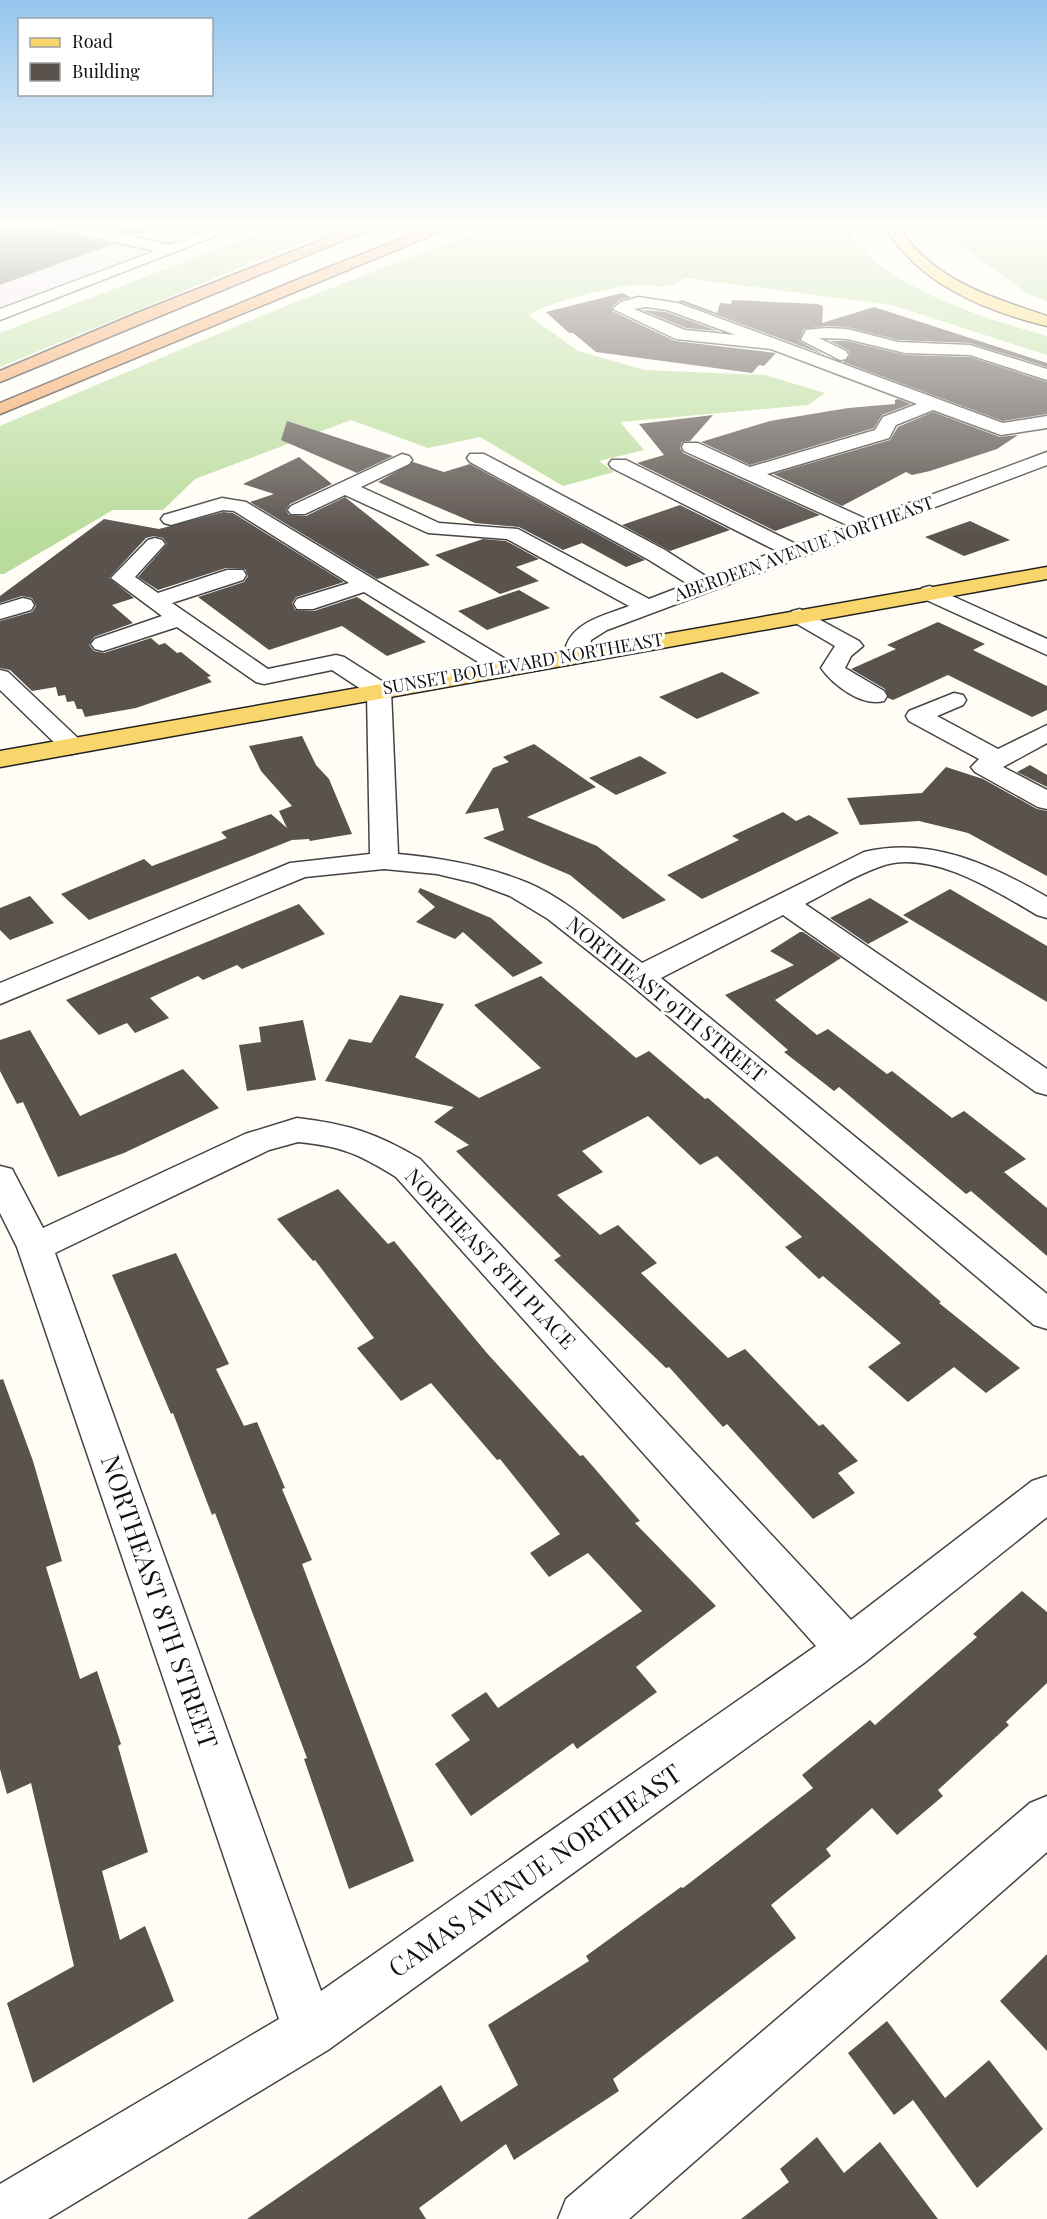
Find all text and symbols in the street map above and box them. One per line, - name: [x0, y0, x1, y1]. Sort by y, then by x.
- legend: [18, 18, 213, 96]
- text: Road: [72, 29, 113, 53]
- text: Building: [72, 59, 140, 83]
- street label: ABERDEEN AVENUE NORTHEAST: [670, 490, 937, 607]
- street label: SUNSET BOULEVARD NORTHEAST: [381, 626, 665, 700]
- street label: NORTHEAST 9TH STREET: [562, 909, 773, 1088]
- street label: NORTHEAST 8TH PLACE: [400, 1161, 583, 1354]
- street label: NORTHEAST 8TH STREET: [94, 1450, 227, 1753]
- street label: CAMAS AVENUE NORTHEAST: [381, 1755, 688, 1985]

